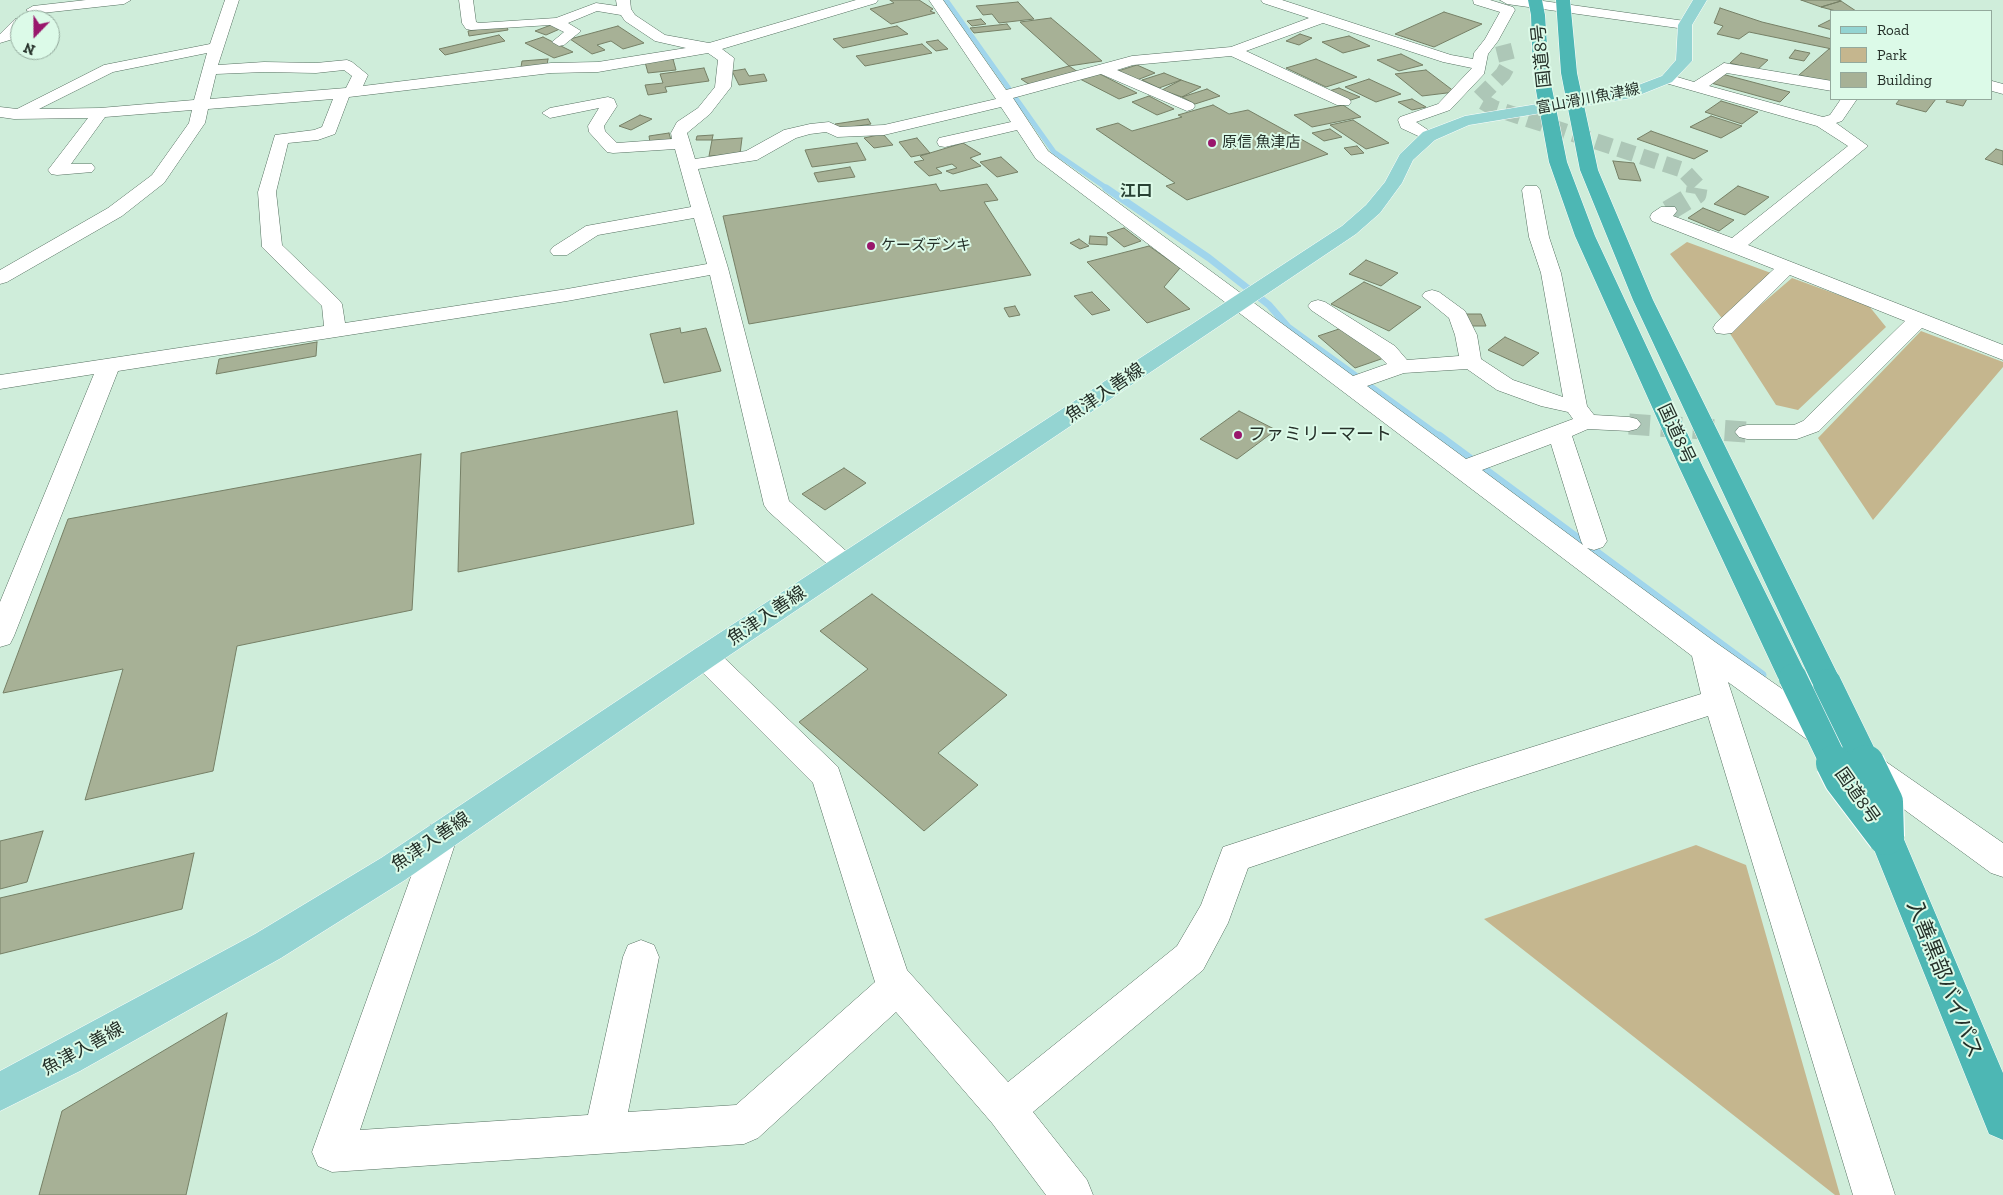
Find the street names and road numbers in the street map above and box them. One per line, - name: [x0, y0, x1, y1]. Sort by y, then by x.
- street label: 国道8号: [1528, 23, 1556, 89]
- street label: 富山滑川魚津線: [1535, 80, 1641, 118]
- street label: 魚津入善線: [1062, 359, 1148, 427]
- street label: 国道8号: [1653, 401, 1699, 467]
- street label: 魚津入善線: [724, 582, 810, 650]
- street label: 国道8号: [1830, 764, 1884, 828]
- street label: 魚津入善線: [388, 808, 474, 876]
- street label: 入善黒部バイパス: [1901, 896, 1987, 1062]
- street label: 魚津入善線: [38, 1018, 128, 1080]

